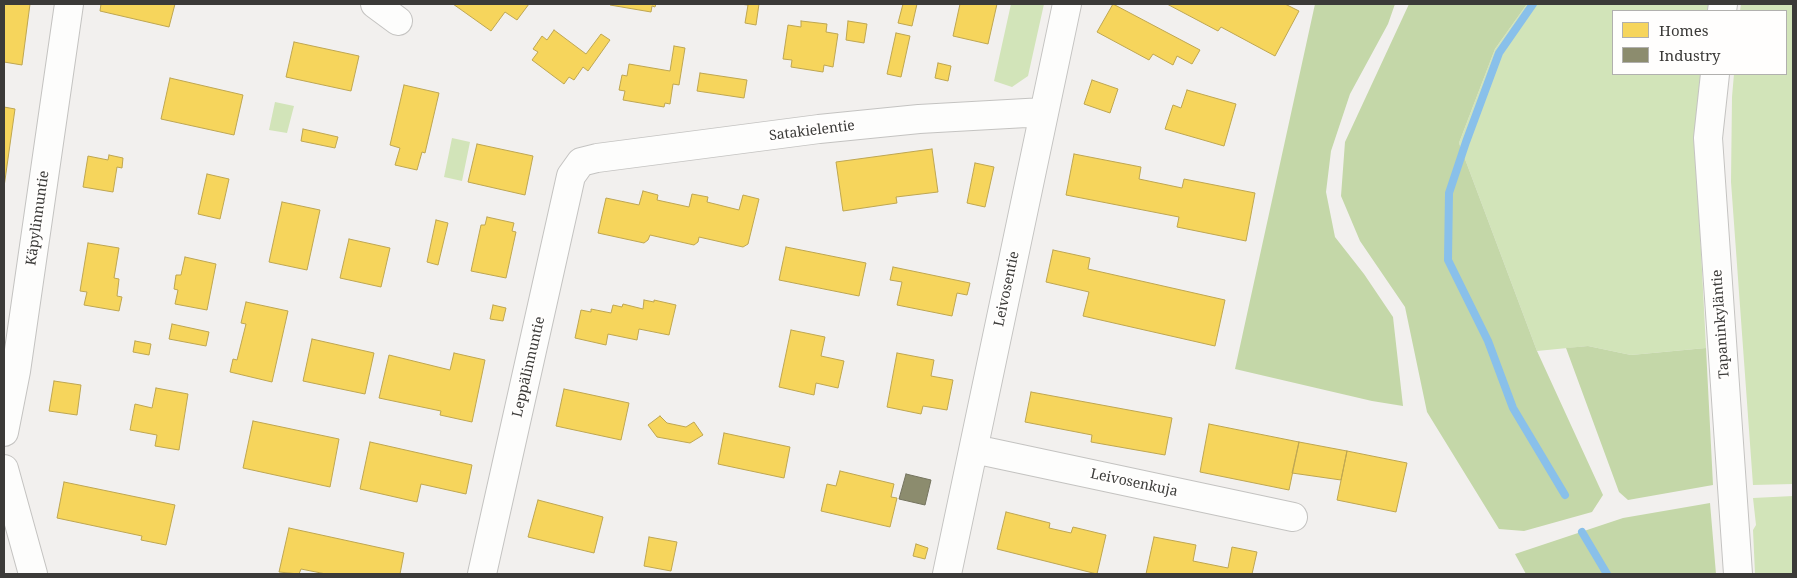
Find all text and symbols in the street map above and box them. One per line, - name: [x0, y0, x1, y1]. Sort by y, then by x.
- legend: [1612, 10, 1787, 75]
- text: Homes: [1659, 20, 1709, 40]
- text: Industry: [1659, 45, 1721, 65]
- street label: Satakielentie: [768, 117, 856, 145]
- street label: Käpylinnuntie: [23, 169, 53, 267]
- street label: Leivosentie: [991, 250, 1023, 328]
- street label: Tapaninkyläntie: [1709, 269, 1733, 379]
- street label: Leppälinnuntie: [509, 315, 549, 419]
- street label: Leivosenkuja: [1089, 466, 1179, 500]

